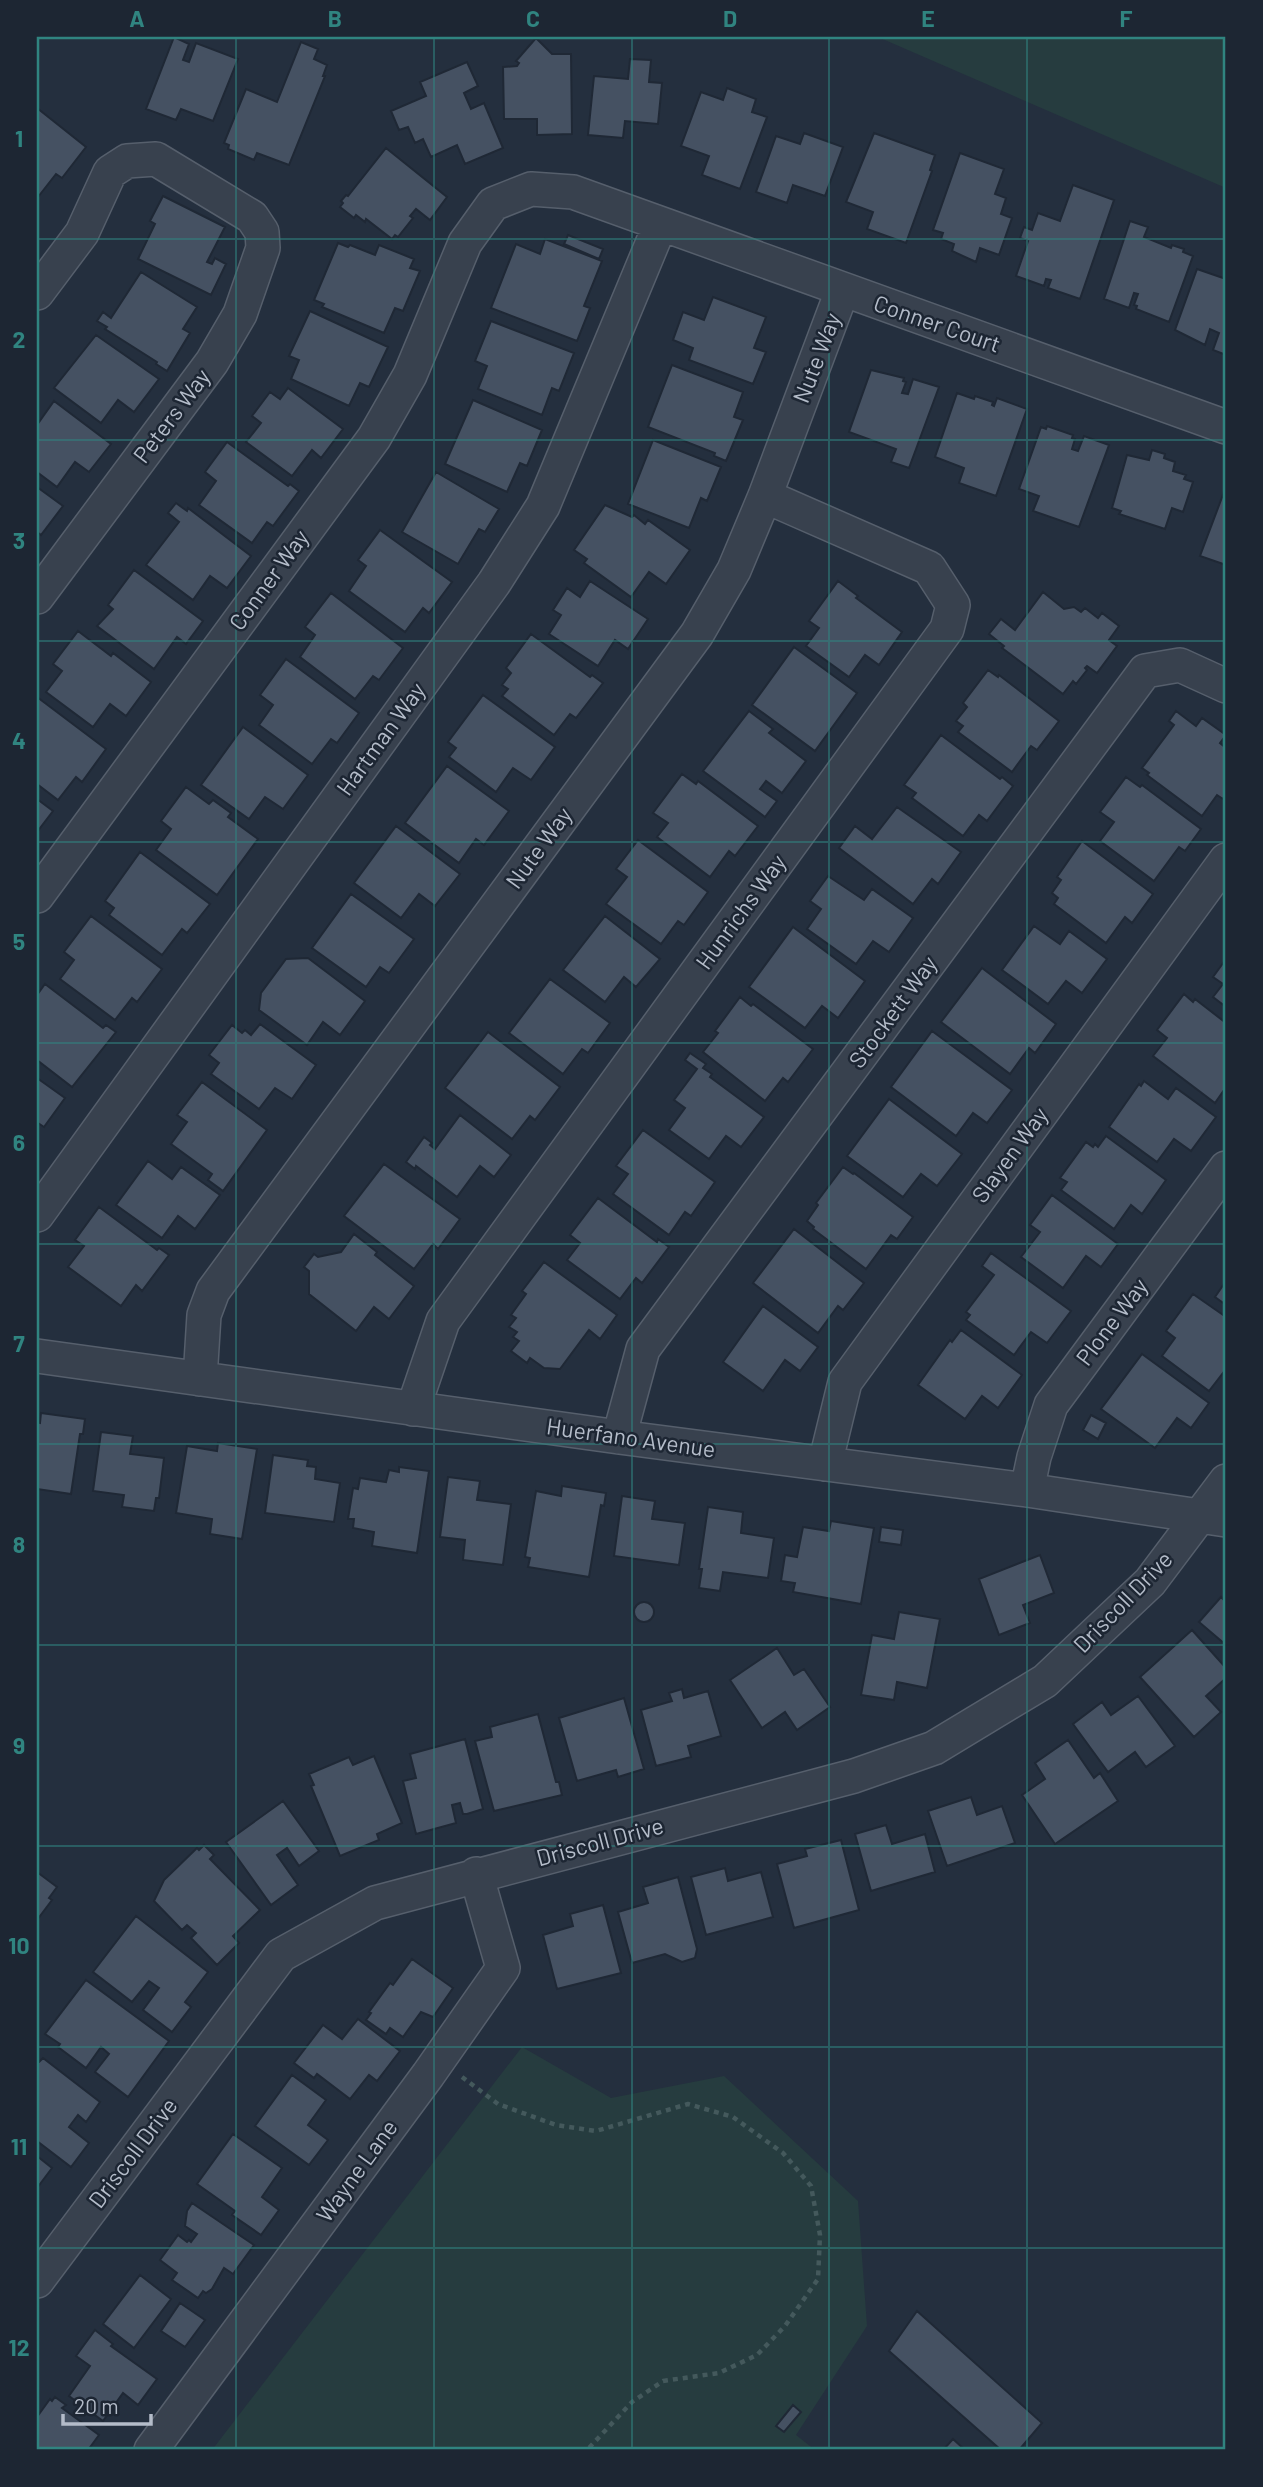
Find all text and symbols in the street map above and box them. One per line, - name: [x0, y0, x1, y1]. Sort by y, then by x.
- text: A: [129, 4, 145, 32]
- text: B: [328, 4, 342, 32]
- text: C: [526, 4, 540, 32]
- text: D: [723, 4, 737, 32]
- text: E: [921, 4, 935, 32]
- text: F: [1120, 4, 1133, 32]
- text: 1: [15, 124, 23, 152]
- street label: Conner Court: [870, 288, 1004, 358]
- street label: Nute Way: [786, 308, 846, 407]
- text: 2: [13, 325, 25, 353]
- street label: Peters Way: [127, 362, 216, 468]
- street label: Conner Way: [222, 523, 314, 635]
- text: 3: [13, 526, 25, 554]
- street label: Hartman Way: [330, 676, 431, 800]
- text: 4: [12, 726, 26, 754]
- street label: Nute Way: [499, 801, 577, 894]
- street label: Hunrichs Way: [689, 848, 792, 974]
- text: 5: [13, 927, 25, 955]
- street label: Stockett Way: [842, 950, 942, 1073]
- street label: Slayen Way: [965, 1101, 1053, 1208]
- text: 6: [13, 1128, 25, 1156]
- street label: Plone Way: [1069, 1272, 1153, 1370]
- text: 7: [13, 1329, 25, 1357]
- street label: Huerfano Avenue: [545, 1411, 717, 1463]
- text: 8: [13, 1530, 25, 1558]
- street label: Driscoll Drive: [1067, 1545, 1178, 1658]
- text: 9: [13, 1731, 25, 1759]
- street label: Driscoll Drive: [533, 1811, 666, 1871]
- text: 10: [8, 1931, 30, 1959]
- street label: Driscoll Drive: [82, 2092, 183, 2213]
- street label: Wayne Lane: [310, 2114, 403, 2227]
- text: 11: [11, 2132, 27, 2160]
- text: 12: [8, 2333, 30, 2361]
- scale bar: [63, 2382, 150, 2426]
- text: 20 m: [74, 2393, 119, 2418]

